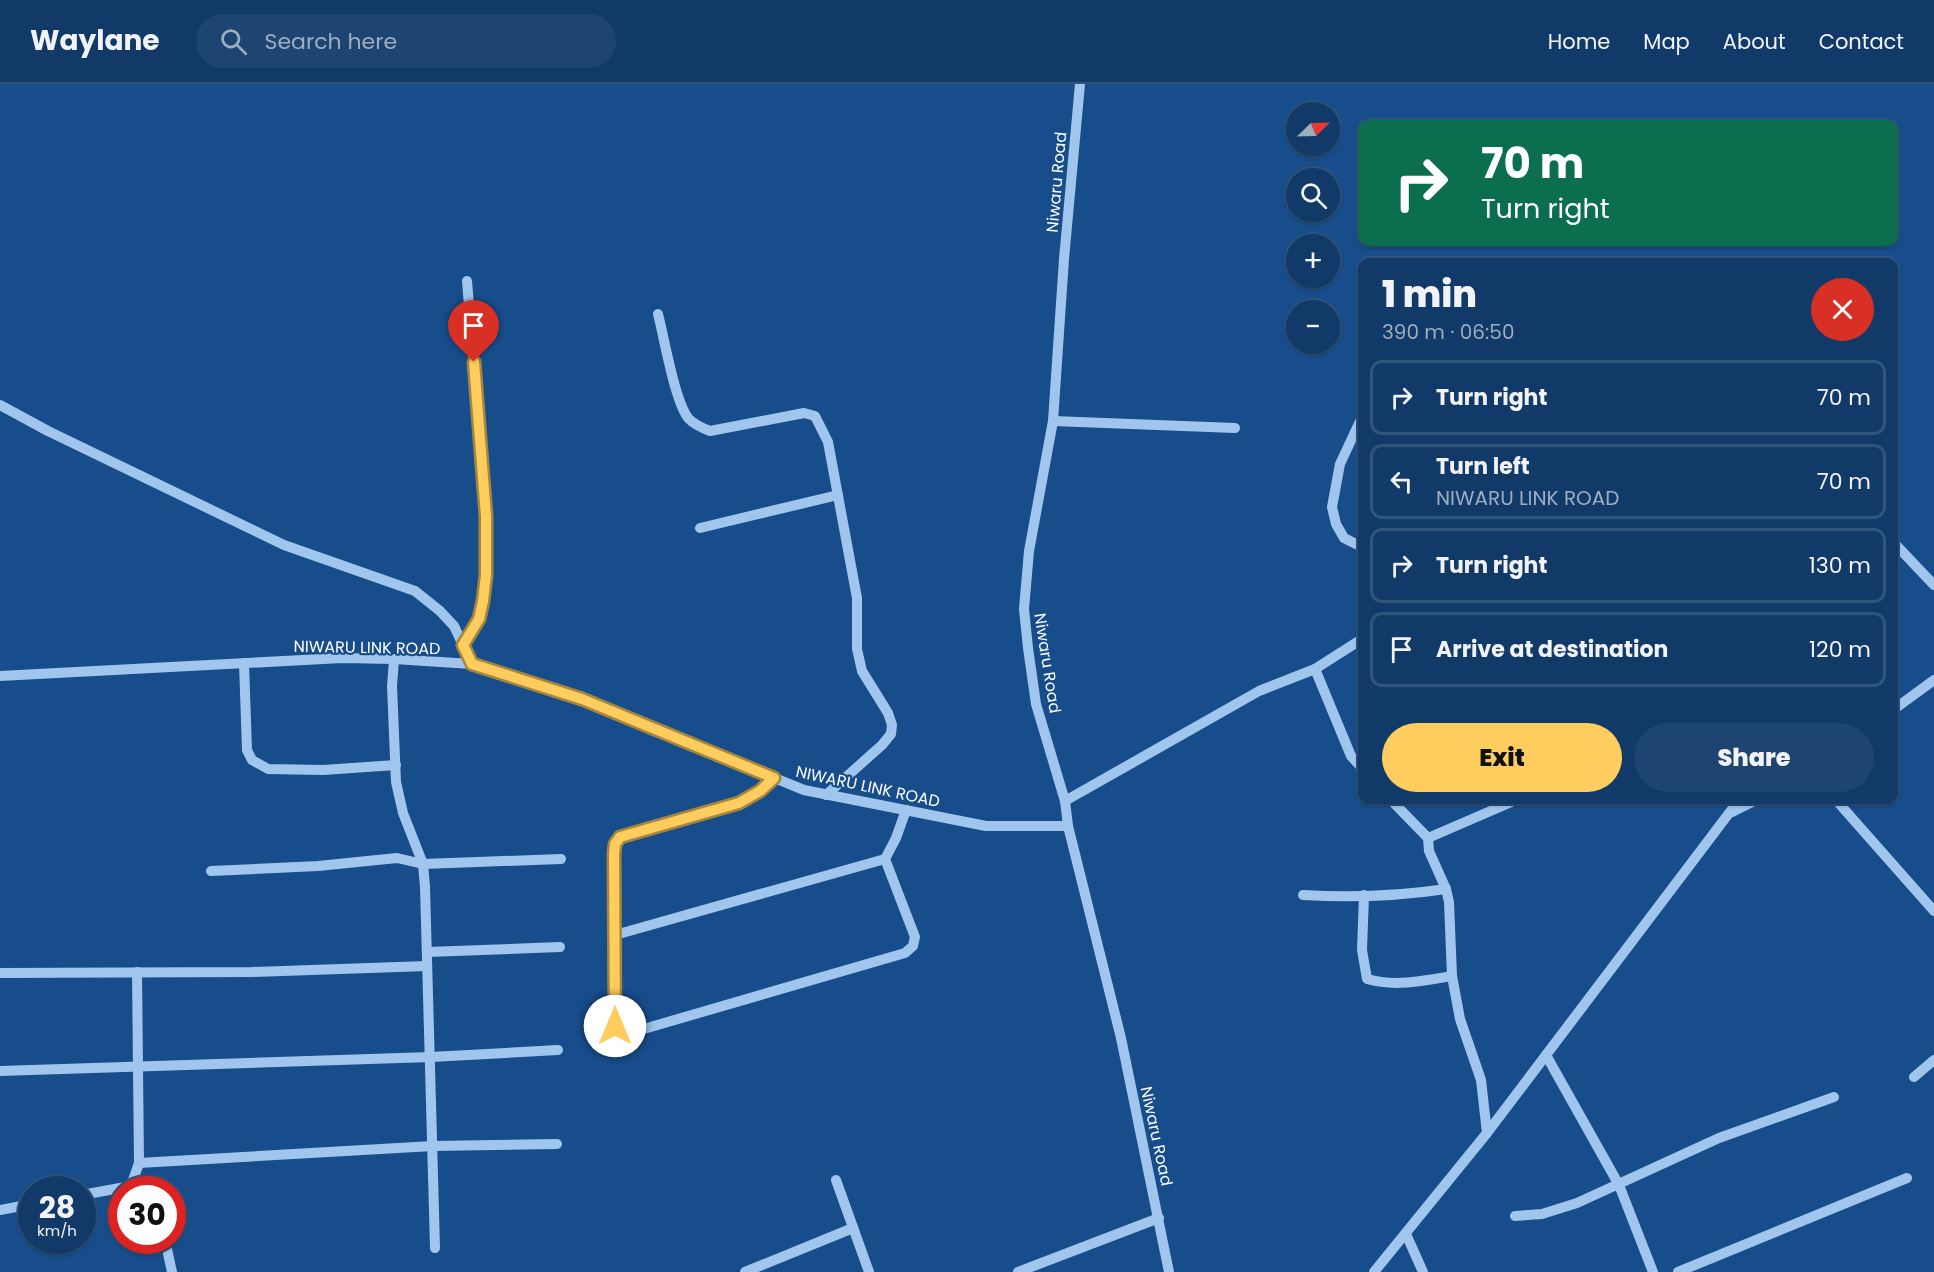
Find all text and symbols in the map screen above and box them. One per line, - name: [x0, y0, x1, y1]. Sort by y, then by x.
- search box: [196, 14, 616, 68]
- text: Waylane: [30, 21, 160, 60]
- icon: search: [217, 25, 250, 58]
- text: Search here: [265, 26, 397, 57]
- text: Home: [1548, 27, 1610, 56]
- text: Map: [1643, 27, 1690, 56]
- text: About: [1723, 27, 1786, 56]
- text: Contact: [1819, 27, 1904, 56]
- north arrow: [1286, 102, 1340, 156]
- map controls: [1286, 102, 1340, 354]
- street label: Niwaru Road: [1041, 131, 1072, 233]
- text: 70 m: [1481, 134, 1584, 193]
- icon: right: [1382, 144, 1460, 222]
- button: search: [1286, 168, 1340, 222]
- text: Turn right: [1481, 190, 1610, 227]
- button: +: [1286, 234, 1340, 288]
- text: 1 min: [1382, 269, 1477, 320]
- button: close: [1811, 278, 1874, 341]
- pin: [448, 300, 499, 362]
- button: −: [1286, 300, 1340, 354]
- icon: arrive: [457, 309, 490, 342]
- text: 390 m · 06:50: [1382, 318, 1514, 346]
- icon: right: [1385, 381, 1418, 414]
- text: Turn right: [1436, 382, 1547, 413]
- text: 70 m: [1817, 382, 1871, 413]
- text: Turn left: [1436, 451, 1530, 482]
- icon: left: [1385, 465, 1418, 498]
- text: 70 m: [1817, 466, 1871, 497]
- text: NIWARU LINK ROAD: [1436, 484, 1619, 512]
- icon: right: [1385, 549, 1418, 582]
- text: Turn right: [1436, 550, 1547, 581]
- text: 130 m: [1809, 550, 1871, 581]
- street label: Niwaru Road: [1028, 611, 1067, 715]
- icon: arrive: [1385, 633, 1418, 666]
- text: Arrive at destination: [1436, 634, 1668, 665]
- text: 120 m: [1809, 634, 1871, 665]
- street label: NIWARU LINK ROAD: [293, 635, 441, 660]
- button: Exit: [1382, 723, 1622, 792]
- button: Share: [1634, 723, 1874, 792]
- street label: NIWARU LINK ROAD: [794, 760, 942, 813]
- position arrow: [583, 994, 647, 1058]
- street label: Niwaru Road: [1135, 1084, 1178, 1188]
- speed limit sign: 30: [108, 1176, 186, 1254]
- text: 28: [39, 1186, 75, 1229]
- text: km/h: [37, 1220, 77, 1241]

